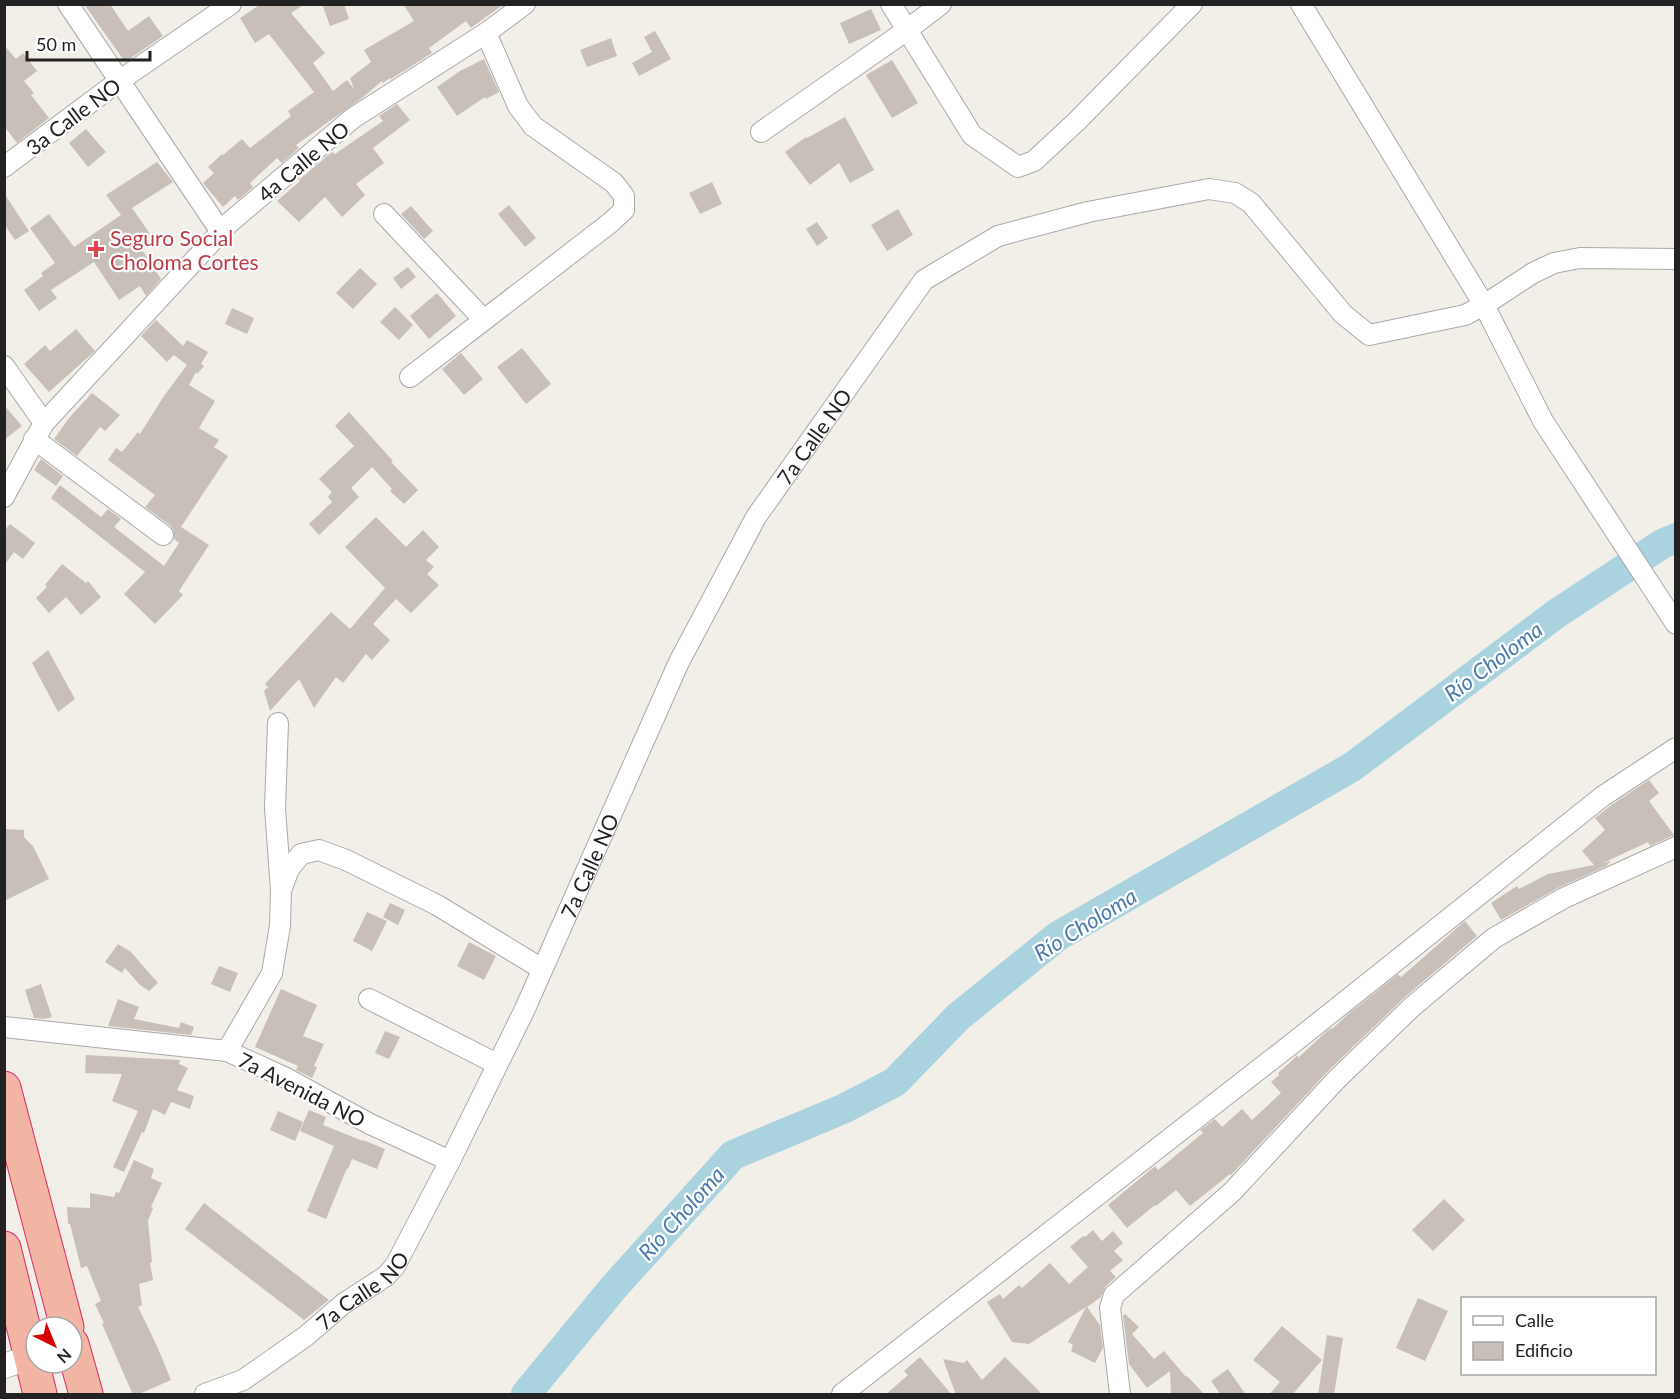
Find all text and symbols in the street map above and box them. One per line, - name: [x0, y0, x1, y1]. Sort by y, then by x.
- scale bar: [27, 24, 150, 62]
- text: 50 m: [36, 33, 76, 55]
- street label: 3a Calle NO: [21, 72, 125, 160]
- street label: 4a Calle NO: [252, 116, 354, 206]
- place label: Seguro Social Choloma Cortes: [110, 225, 259, 274]
- marker: Seguro Social Choloma Cortes: [87, 240, 105, 258]
- street label: 7a Calle NO: [771, 383, 856, 489]
- water label: Río Choloma: [1439, 615, 1547, 707]
- street label: 7a Calle NO: [555, 809, 623, 922]
- water label: Río Choloma: [1029, 882, 1141, 966]
- street label: 7a Avenida NO: [234, 1046, 370, 1132]
- water label: Río Choloma: [632, 1161, 730, 1265]
- street label: 7a Calle NO: [311, 1247, 413, 1334]
- legend: [1461, 1297, 1656, 1375]
- text: Calle: [1515, 1309, 1554, 1331]
- north arrow: [24, 1315, 84, 1375]
- text: Edificio: [1515, 1339, 1573, 1361]
- text: N: [54, 1345, 76, 1367]

